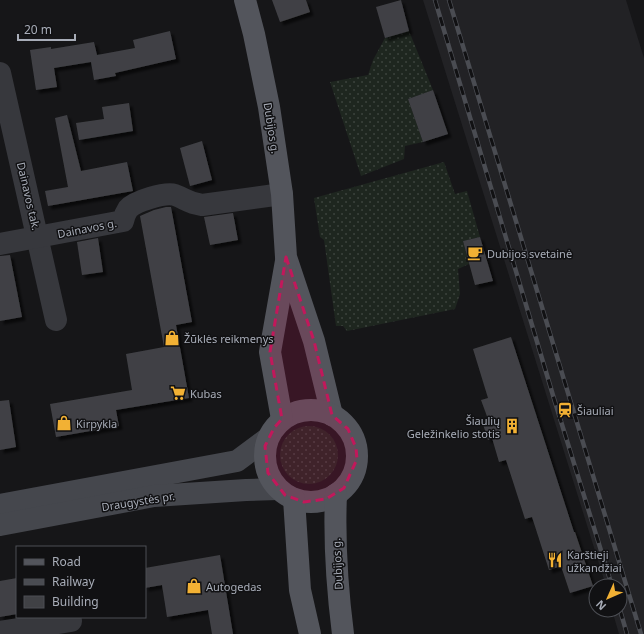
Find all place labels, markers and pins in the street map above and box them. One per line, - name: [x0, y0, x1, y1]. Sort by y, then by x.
- cafe icon: Dubijos svetainė: [466, 244, 484, 262]
- place label: Dubijos svetainė: [487, 246, 572, 261]
- shop icon: Žūklės reikmenys: [163, 329, 181, 347]
- place label: Žūklės reikmenys: [184, 331, 274, 346]
- supermarket icon: Kubas: [169, 384, 187, 402]
- place label: Kubas: [190, 386, 222, 401]
- station icon: Šiauliai: [556, 401, 574, 419]
- place label: Šiauliai: [577, 403, 614, 418]
- place label: Šiaulių Geležinkelio stotis: [407, 413, 500, 441]
- shop icon: Kirpykla: [55, 414, 73, 432]
- place label: Kirpykla: [76, 416, 117, 431]
- building icon: Šiaulių Geležinkelio stotis: [503, 417, 521, 435]
- place label: Karštieji užkandžiai: [567, 547, 622, 575]
- restaurant icon: Karštieji užkandžiai: [546, 551, 564, 569]
- shop icon: Autogedas: [185, 577, 203, 595]
- place label: Autogedas: [206, 579, 262, 594]

